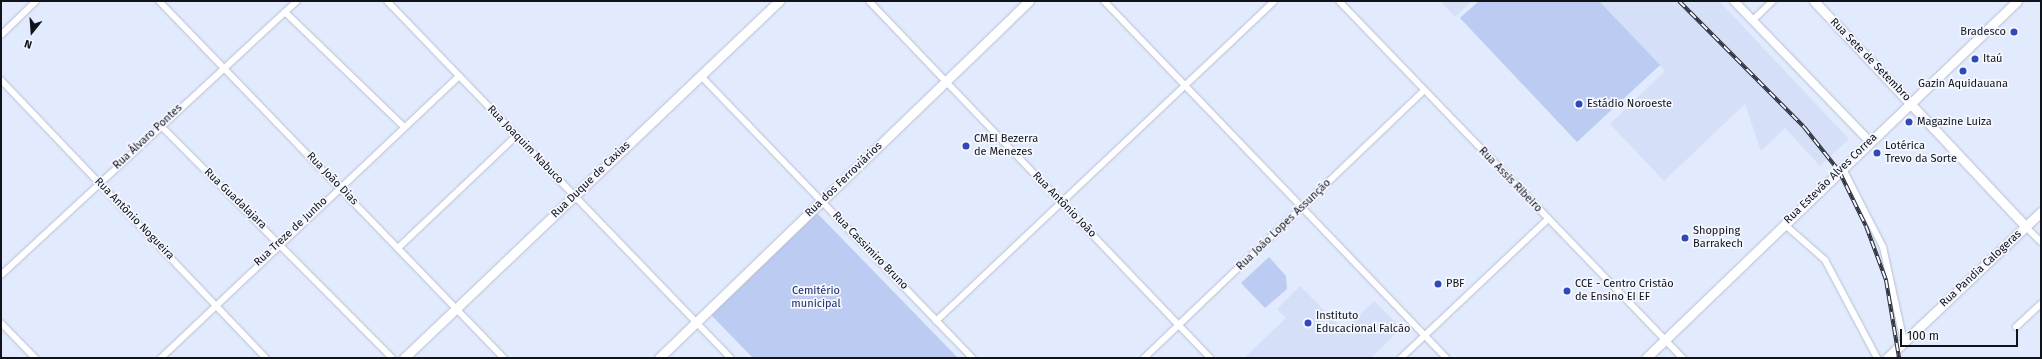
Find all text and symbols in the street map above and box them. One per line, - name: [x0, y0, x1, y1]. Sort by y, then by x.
- north arrow: [12, 12, 52, 52]
- street label: Rua Sete de Setembro: [1827, 16, 1913, 104]
- place label: Bradesco: [1960, 25, 2006, 39]
- marker: Bradesco: [2009, 27, 2019, 37]
- text: N: [23, 37, 34, 51]
- place label: Itaú: [1983, 52, 2003, 66]
- marker: Itaú: [1970, 54, 1980, 64]
- marker: Gazin Aquidauana: [1958, 66, 1968, 76]
- place label: Gazin Aquidauana: [1918, 77, 2008, 91]
- place label: Estádio Noroeste: [1587, 97, 1672, 111]
- marker: Estádio Noroeste: [1574, 99, 1584, 109]
- street label: Rua Álvaro Pontes: [111, 102, 185, 172]
- street label: Rua Joaquim Nabuco: [484, 103, 566, 187]
- place label: Magazine Luiza: [1917, 115, 1992, 129]
- marker: Magazine Luiza: [1904, 117, 1914, 127]
- street label: Rua Estevão Alves Correa: [1782, 131, 1880, 227]
- place label: CMEI Bezerra de Menezes: [974, 133, 1038, 159]
- street label: Rua Duque de Caxias: [549, 139, 633, 221]
- street label: Rua dos Ferroviários: [803, 140, 885, 220]
- place label: Lotérica Trevo da Sorte: [1885, 140, 1957, 166]
- marker: CMEI Bezerra de Menezes: [961, 141, 971, 151]
- street label: Rua Assis Ribeiro: [1476, 145, 1544, 215]
- marker: Lotérica Trevo da Sorte: [1872, 148, 1882, 158]
- street label: Rua João Dias: [304, 150, 360, 208]
- street label: Rua Guadalajara: [201, 166, 269, 232]
- street label: Rua Antônio João: [1029, 170, 1099, 240]
- street label: Rua Antônio Nogueira: [91, 175, 177, 263]
- street label: Rua João Lopes Assunção: [1234, 176, 1334, 274]
- street label: Rua Treze de Junho: [252, 195, 330, 269]
- street label: Rua Cassimiro Bruno: [829, 209, 911, 293]
- place label: Shopping Barrakech: [1693, 225, 1743, 251]
- street label: Rua Pandia Calogeras: [1937, 228, 2025, 310]
- marker: Shopping Barrakech: [1680, 233, 1690, 243]
- place label: PBF: [1446, 277, 1464, 291]
- place label: CCE - Centro Cristão de Ensino EI EF: [1575, 278, 1674, 304]
- marker: PBF: [1433, 279, 1443, 289]
- park label: Cemitério municipal: [791, 285, 841, 311]
- marker: CCE - Centro Cristão de Ensino EI EF: [1562, 286, 1572, 296]
- place label: Instituto Educacional Falcão: [1316, 310, 1410, 336]
- marker: Instituto Educacional Falcão: [1303, 318, 1313, 328]
- scale bar: [1902, 321, 2020, 347]
- text: 100 m: [1907, 329, 1939, 343]

